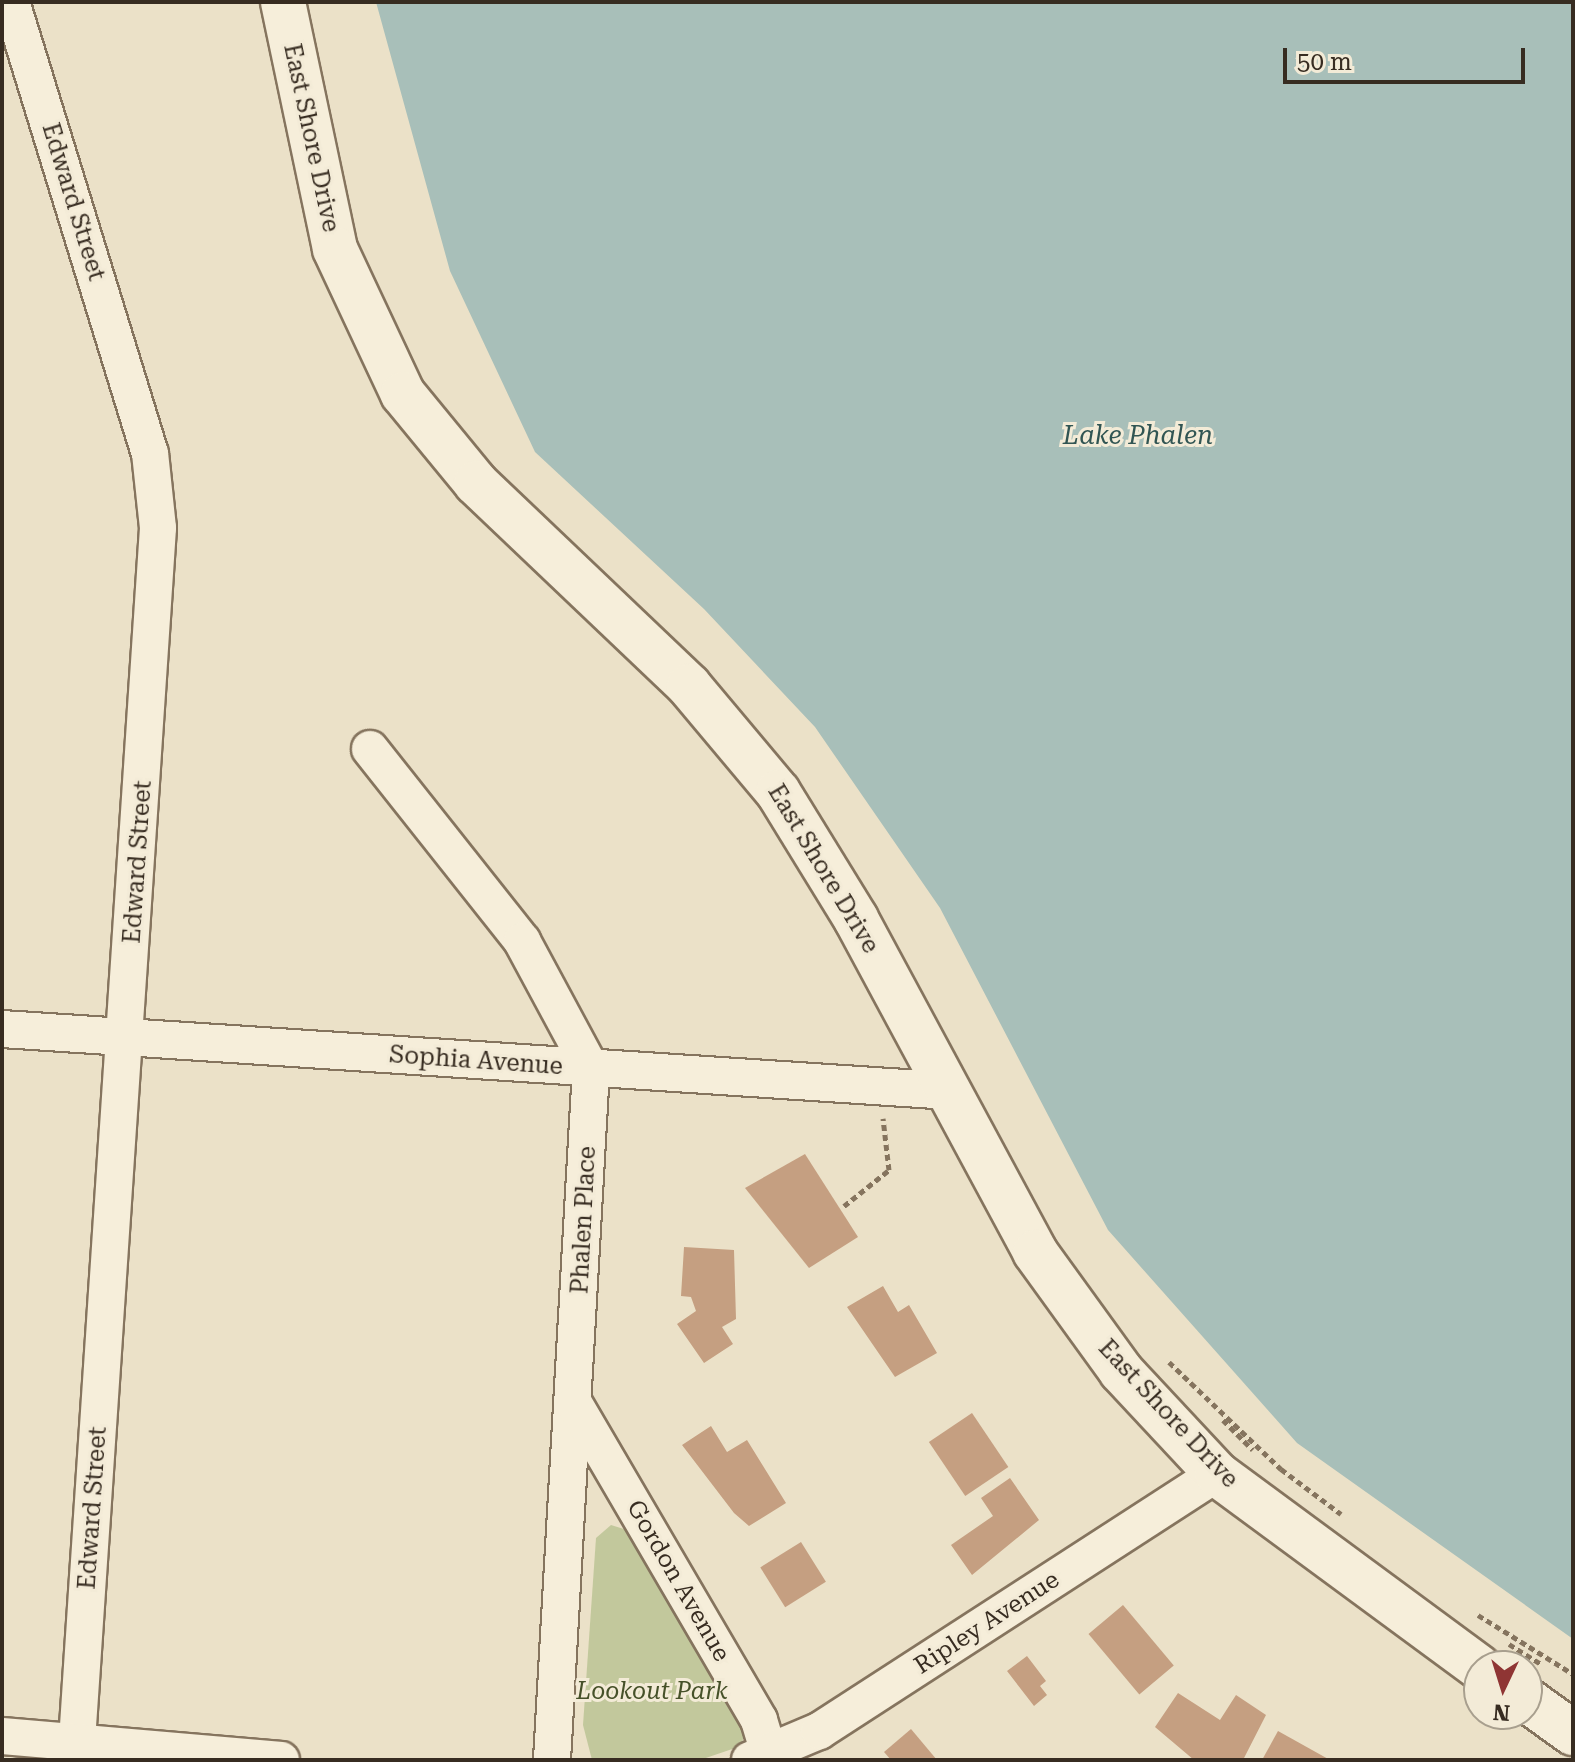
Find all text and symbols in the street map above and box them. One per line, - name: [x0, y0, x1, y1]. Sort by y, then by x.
- scale bar: [1287, 32, 1529, 82]
- street label: East Shore Drive: [277, 41, 345, 235]
- text: 50 m: [1297, 48, 1352, 76]
- street label: Edward Street: [35, 120, 111, 284]
- water label: Lake Phalen: [1063, 420, 1213, 452]
- street label: East Shore Drive: [761, 779, 885, 959]
- street label: Edward Street: [118, 780, 158, 944]
- street label: Sophia Avenue: [388, 1041, 564, 1081]
- street label: Phalen Place: [566, 1145, 602, 1295]
- street label: East Shore Drive: [1092, 1334, 1244, 1494]
- street label: Edward Street: [73, 1426, 113, 1590]
- street label: Gordon Avenue: [620, 1495, 736, 1667]
- street label: Ripley Avenue: [909, 1566, 1065, 1680]
- north arrow: [1463, 1650, 1543, 1730]
- park label: Lookout Park: [576, 1678, 728, 1706]
- text: N: [1492, 1699, 1511, 1726]

